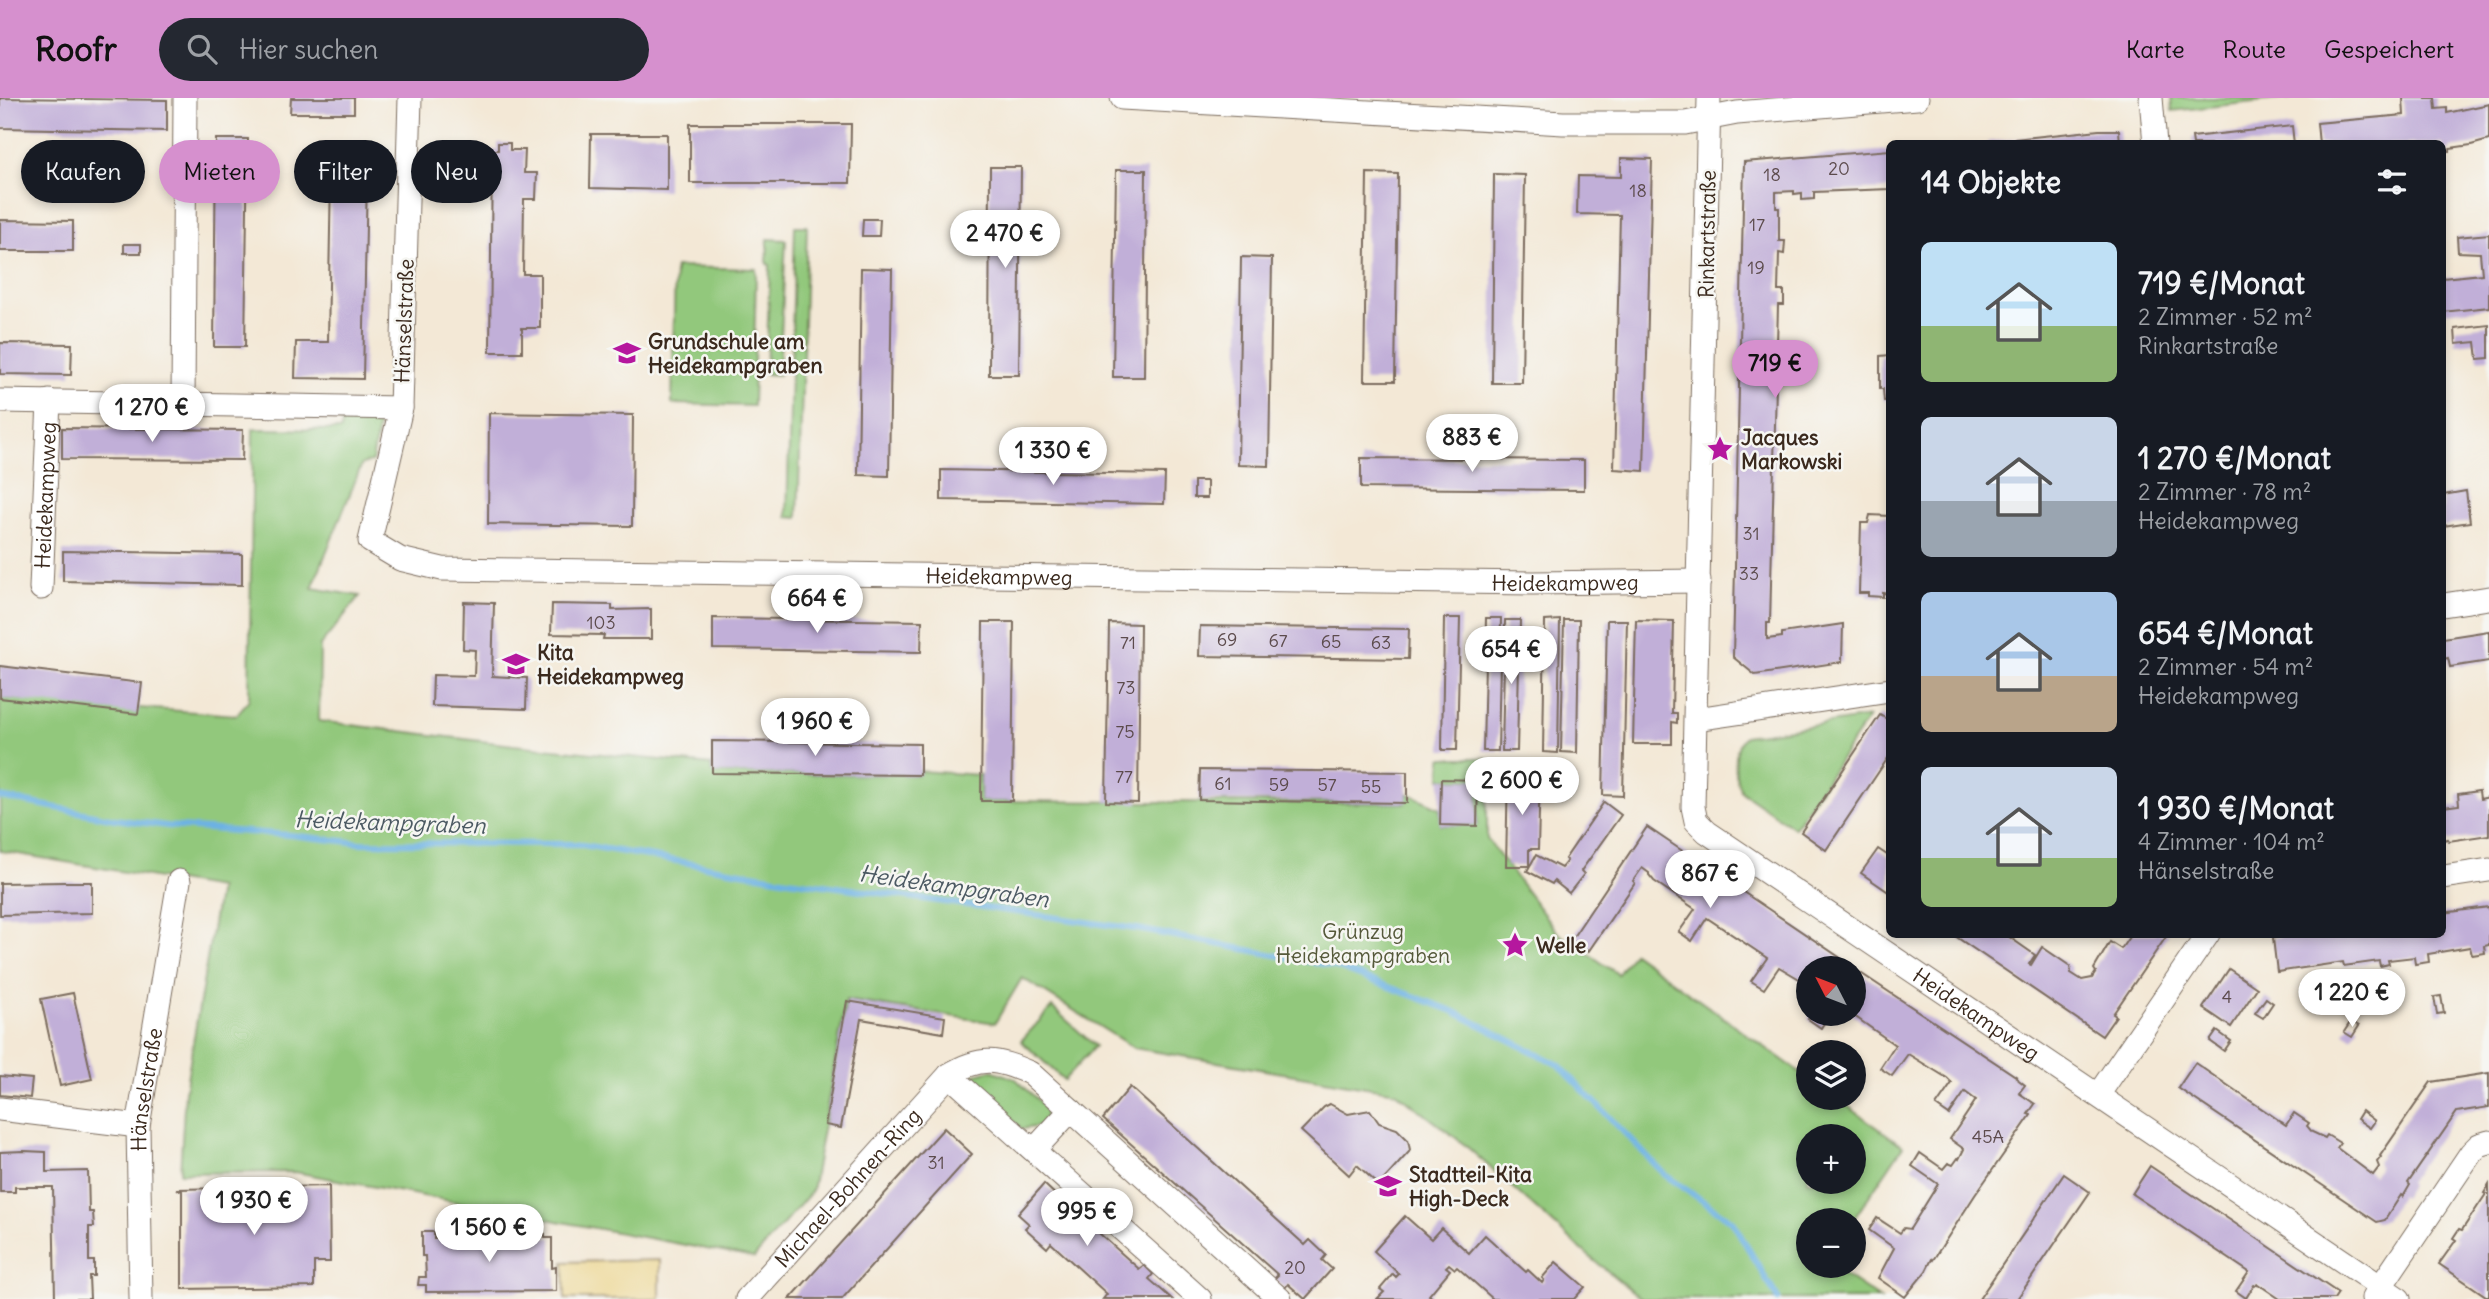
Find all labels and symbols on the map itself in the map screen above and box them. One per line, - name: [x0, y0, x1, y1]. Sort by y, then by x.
- house number: 20: [1828, 157, 1850, 180]
- house number: 18: [1763, 163, 1781, 186]
- street label: Rinkartstraße: [1692, 170, 1722, 298]
- house number: 18: [1629, 179, 1647, 202]
- pin: 2 470 €: [940, 211, 1070, 270]
- house number: 17: [1749, 213, 1765, 236]
- house number: 19: [1747, 256, 1765, 279]
- street label: Hänselstraße: [388, 258, 420, 384]
- place label: Grundschule am Heidekampgraben: [648, 328, 823, 379]
- school or university icon: Grundschule am Heidekampgraben: [612, 338, 642, 368]
- pin: 719 €: [1726, 341, 1824, 400]
- pin: 1 270 €: [87, 384, 217, 444]
- pin: 883 €: [1423, 414, 1521, 474]
- street label: Heidekampweg: [28, 421, 62, 569]
- place label: Jacques Markowski: [1741, 424, 1842, 475]
- pin: 1 330 €: [988, 428, 1118, 487]
- place icon: Jacques Markowski: [1705, 434, 1735, 464]
- house number: 31: [1742, 522, 1760, 545]
- street label: Heidekampweg: [925, 562, 1073, 591]
- house number: 33: [1739, 562, 1759, 585]
- street label: Heidekampweg: [1491, 568, 1639, 597]
- pin: 664 €: [768, 575, 866, 635]
- house number: 103: [586, 611, 616, 634]
- pin: 654 €: [1462, 626, 1560, 686]
- house number: 69: [1217, 628, 1237, 651]
- house number: 67: [1268, 629, 1288, 652]
- house number: 65: [1321, 630, 1341, 653]
- house number: 71: [1120, 631, 1136, 654]
- house number: 63: [1371, 631, 1391, 654]
- place label: Kita Heidekampweg: [537, 639, 684, 690]
- school or university icon: Kita Heidekampweg: [501, 649, 531, 679]
- house number: 73: [1116, 676, 1136, 699]
- pin: 1 960 €: [750, 698, 880, 758]
- house number: 75: [1115, 720, 1135, 743]
- pin: 2 600 €: [1457, 758, 1587, 817]
- house number: 77: [1115, 765, 1133, 788]
- house number: 61: [1214, 772, 1232, 795]
- house number: 59: [1269, 773, 1289, 796]
- house number: 57: [1317, 773, 1337, 796]
- house number: 55: [1361, 775, 1381, 798]
- water label: Heidekampgraben: [294, 804, 487, 840]
- pin: 867 €: [1661, 850, 1759, 910]
- water label: Heidekampgraben: [857, 858, 1051, 914]
- park label: Grünzug Heidekampgraben: [1276, 918, 1450, 969]
- place icon: Welle: [1500, 930, 1530, 960]
- place label: Welle: [1536, 932, 1586, 959]
- north arrow: [1796, 956, 1866, 1026]
- street label: Heidekampweg: [1908, 961, 2045, 1066]
- pin: 1 220 €: [2287, 970, 2417, 1029]
- house number: 4: [2222, 985, 2232, 1008]
- street label: Hänselstraße: [124, 1026, 168, 1152]
- street label: Michael-Bohnen-Ring: [769, 1102, 926, 1273]
- house number: 45A: [1972, 1125, 2004, 1148]
- house number: 31: [927, 1151, 945, 1174]
- place label: Stadtteil-Kita High-Deck: [1409, 1161, 1532, 1212]
- school or university icon: Stadtteil-Kita High-Deck: [1373, 1171, 1403, 1201]
- pin: 1 930 €: [189, 1178, 319, 1237]
- pin: 995 €: [1038, 1188, 1136, 1248]
- pin: 1 560 €: [424, 1204, 554, 1264]
- house number: 20: [1284, 1256, 1306, 1279]

